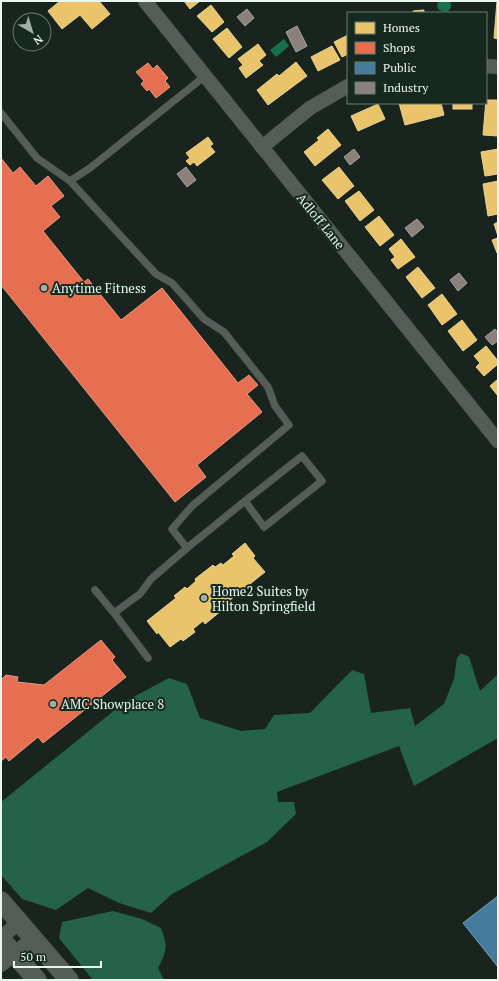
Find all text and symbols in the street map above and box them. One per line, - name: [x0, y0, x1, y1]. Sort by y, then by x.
- north arrow: [12, 12, 52, 52]
- legend: [347, 12, 487, 104]
- text: Homes: [383, 20, 420, 35]
- text: N: [30, 32, 46, 48]
- text: Shops: [383, 40, 415, 55]
- text: Public: [383, 60, 417, 75]
- text: Industry: [383, 80, 429, 95]
- street label: Adloff Lane: [293, 189, 349, 253]
- place label: Anytime Fitness: [52, 279, 146, 297]
- marker: Anytime Fitness: [39, 283, 49, 293]
- place label: Home2 Suites by Hilton Springfield: [212, 582, 315, 615]
- marker: Home2 Suites by Hilton Springfield: [199, 593, 209, 603]
- place label: AMC Showplace 8: [61, 695, 164, 713]
- marker: AMC Showplace 8: [48, 699, 58, 709]
- scale bar: [14, 943, 101, 969]
- text: 50 m: [20, 949, 47, 964]

